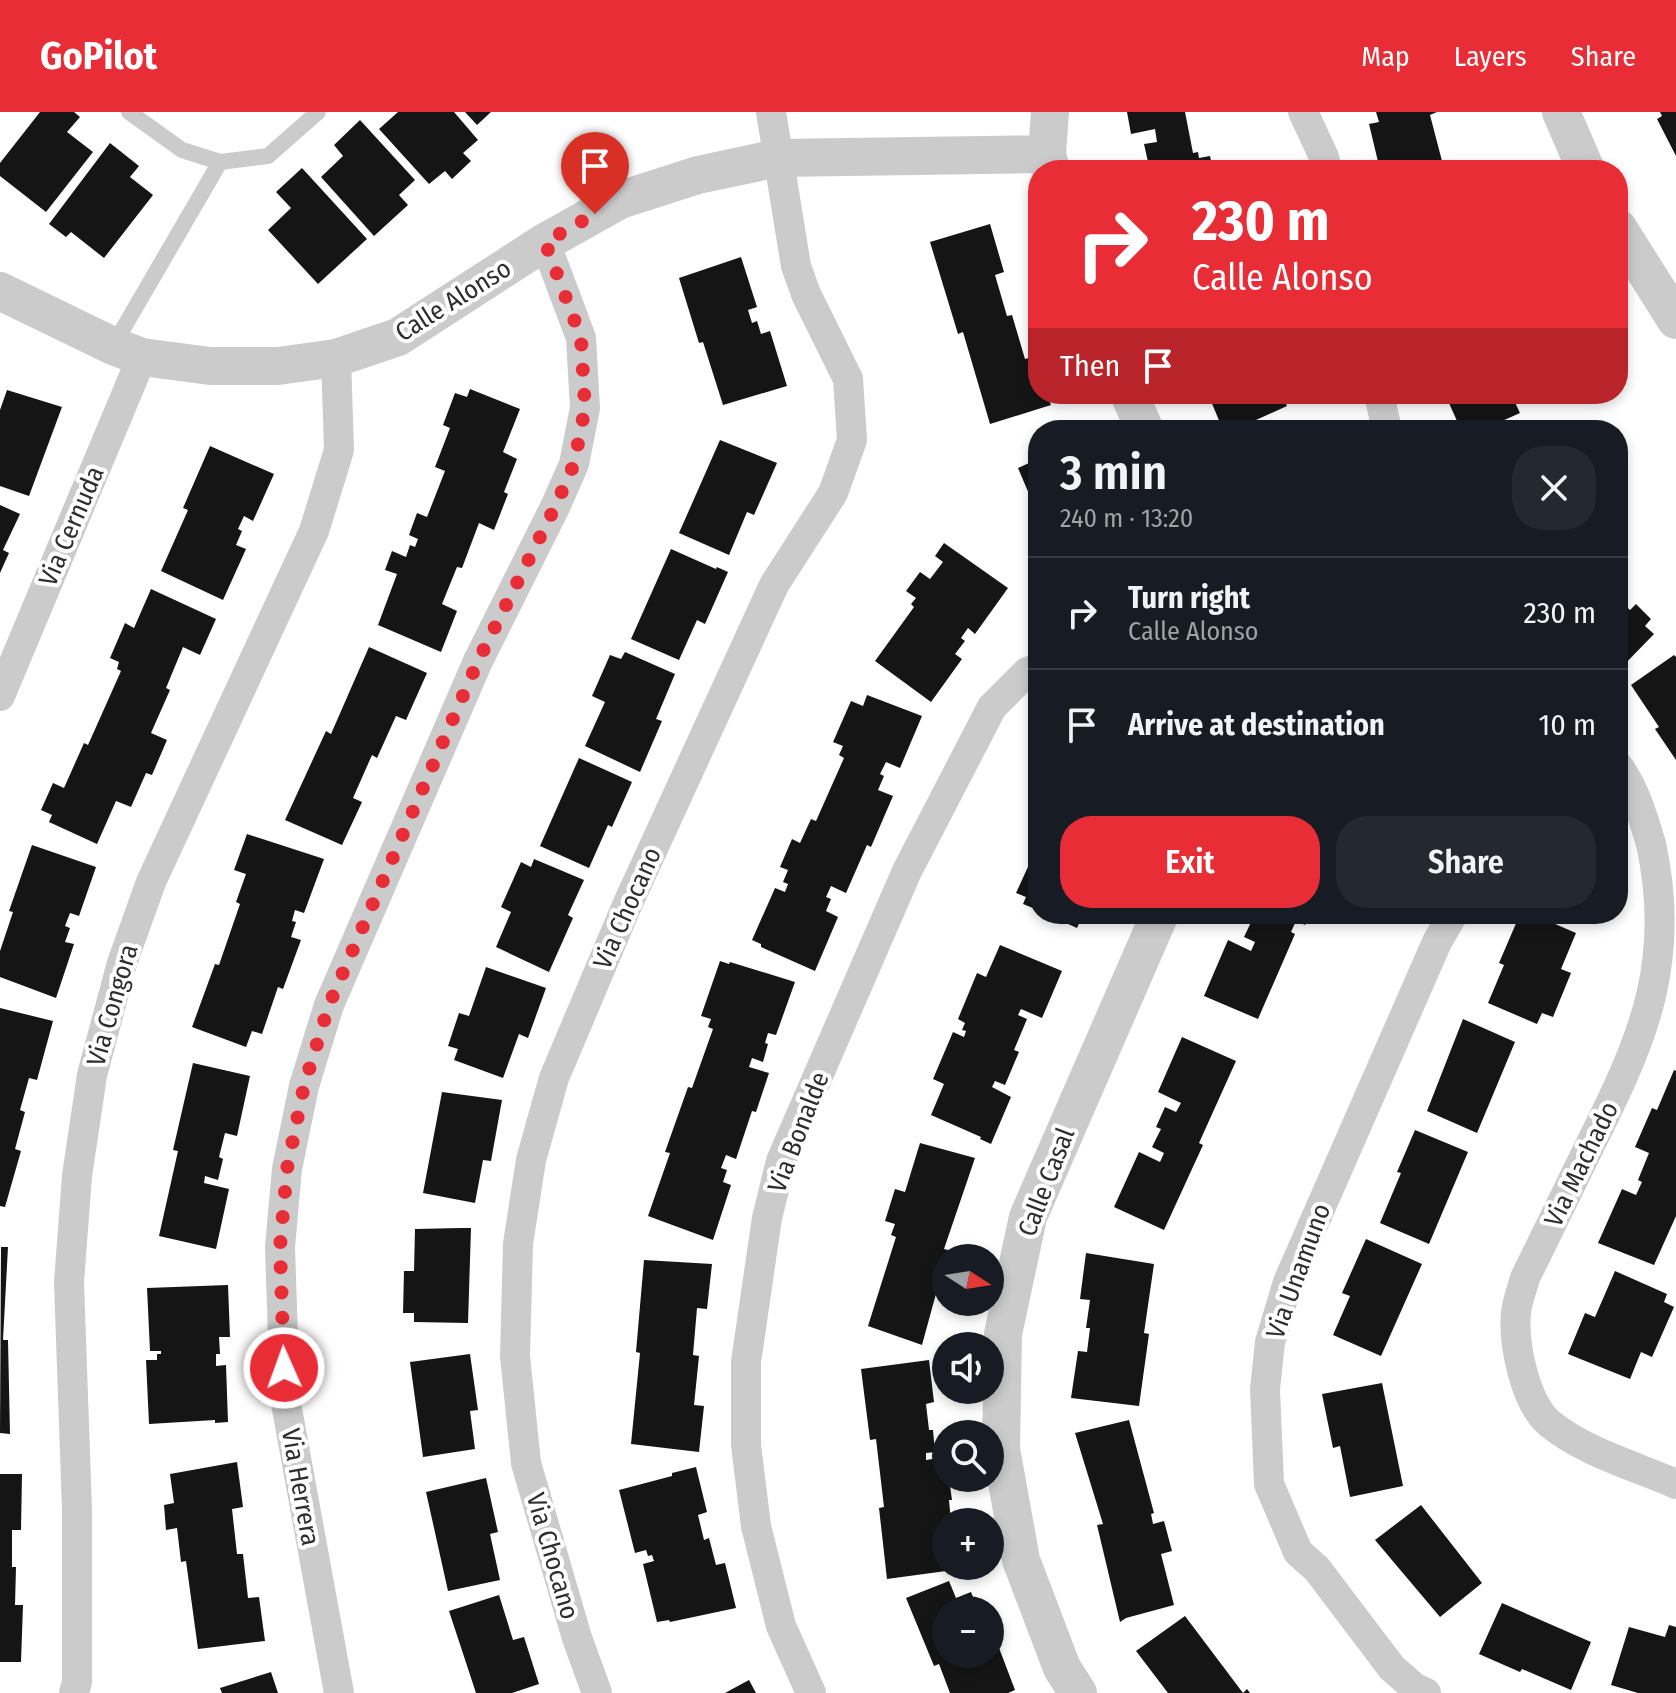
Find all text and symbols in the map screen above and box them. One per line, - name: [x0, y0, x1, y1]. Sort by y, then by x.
- text: GoPilot: [40, 33, 157, 79]
- text: Map: [1361, 40, 1410, 73]
- text: Layers: [1454, 40, 1527, 73]
- text: Share: [1571, 40, 1636, 73]
- pin: [561, 132, 629, 214]
- icon: arrive: [573, 144, 617, 188]
- text: 230 m: [1192, 188, 1329, 255]
- icon: right: [1060, 192, 1164, 296]
- street label: Calle Alonso: [390, 253, 517, 348]
- text: Calle Alonso: [1192, 256, 1373, 300]
- icon: arrive: [1136, 344, 1180, 388]
- text: Then: [1060, 348, 1120, 384]
- text: 3 min: [1060, 444, 1167, 502]
- button: close: [1512, 446, 1596, 530]
- street label: Via Cernuda: [32, 462, 111, 591]
- text: 240 m · 13:20: [1060, 503, 1193, 534]
- text: Turn right: [1128, 580, 1250, 616]
- icon: right: [1060, 591, 1104, 635]
- text: 230 m: [1524, 595, 1596, 631]
- text: Calle Alonso: [1128, 616, 1259, 647]
- icon: arrive: [1060, 703, 1104, 747]
- text: Arrive at destination: [1128, 707, 1385, 743]
- text: 10 m: [1539, 707, 1596, 743]
- button: Exit: [1060, 816, 1320, 908]
- button: Share: [1336, 816, 1596, 908]
- street label: Via Chocano: [587, 843, 668, 974]
- street label: Via Congora: [80, 941, 145, 1070]
- street label: Via Bonalde: [761, 1068, 836, 1197]
- street label: Via Machado: [1538, 1097, 1625, 1232]
- street label: Calle Casal: [1012, 1123, 1081, 1241]
- street label: Via Unamuno: [1260, 1199, 1337, 1343]
- north arrow: [932, 1244, 1004, 1316]
- map controls: [932, 1244, 1004, 1668]
- position arrow: [242, 1326, 326, 1410]
- button: sound: [932, 1332, 1004, 1404]
- button: search: [932, 1420, 1004, 1492]
- street label: Via Herrera: [275, 1426, 326, 1548]
- street label: Via Chocano: [520, 1489, 585, 1623]
- button: +: [932, 1508, 1004, 1580]
- button: −: [932, 1596, 1004, 1668]

